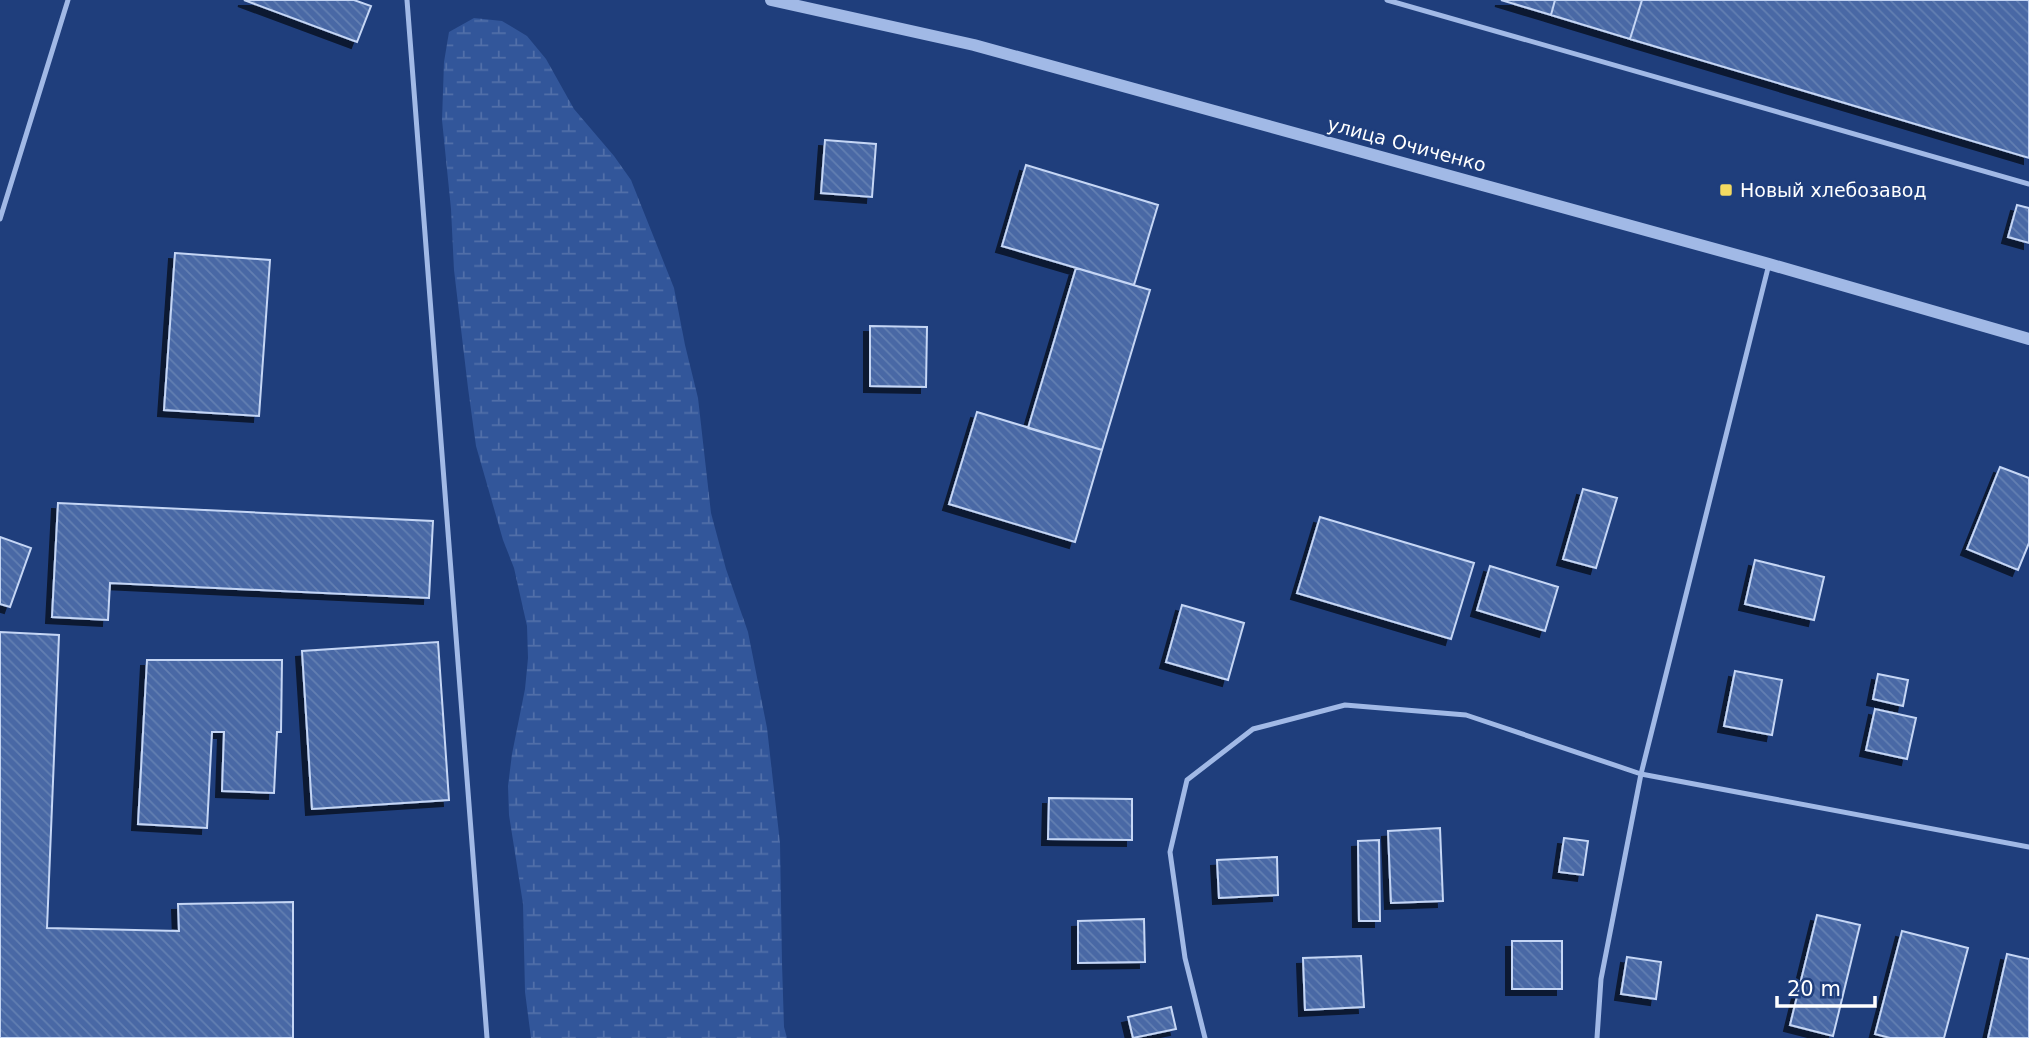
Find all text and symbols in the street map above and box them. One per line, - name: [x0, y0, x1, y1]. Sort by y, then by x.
- street label: улица Очиченко: [1325, 112, 1489, 176]
- place label: Новый хлебозавод: [1740, 179, 1927, 201]
- marker: Новый хлебозавод: [1718, 182, 1734, 198]
- scale bar: [1777, 964, 1875, 1008]
- text: 20 m: [1787, 977, 1841, 1001]

